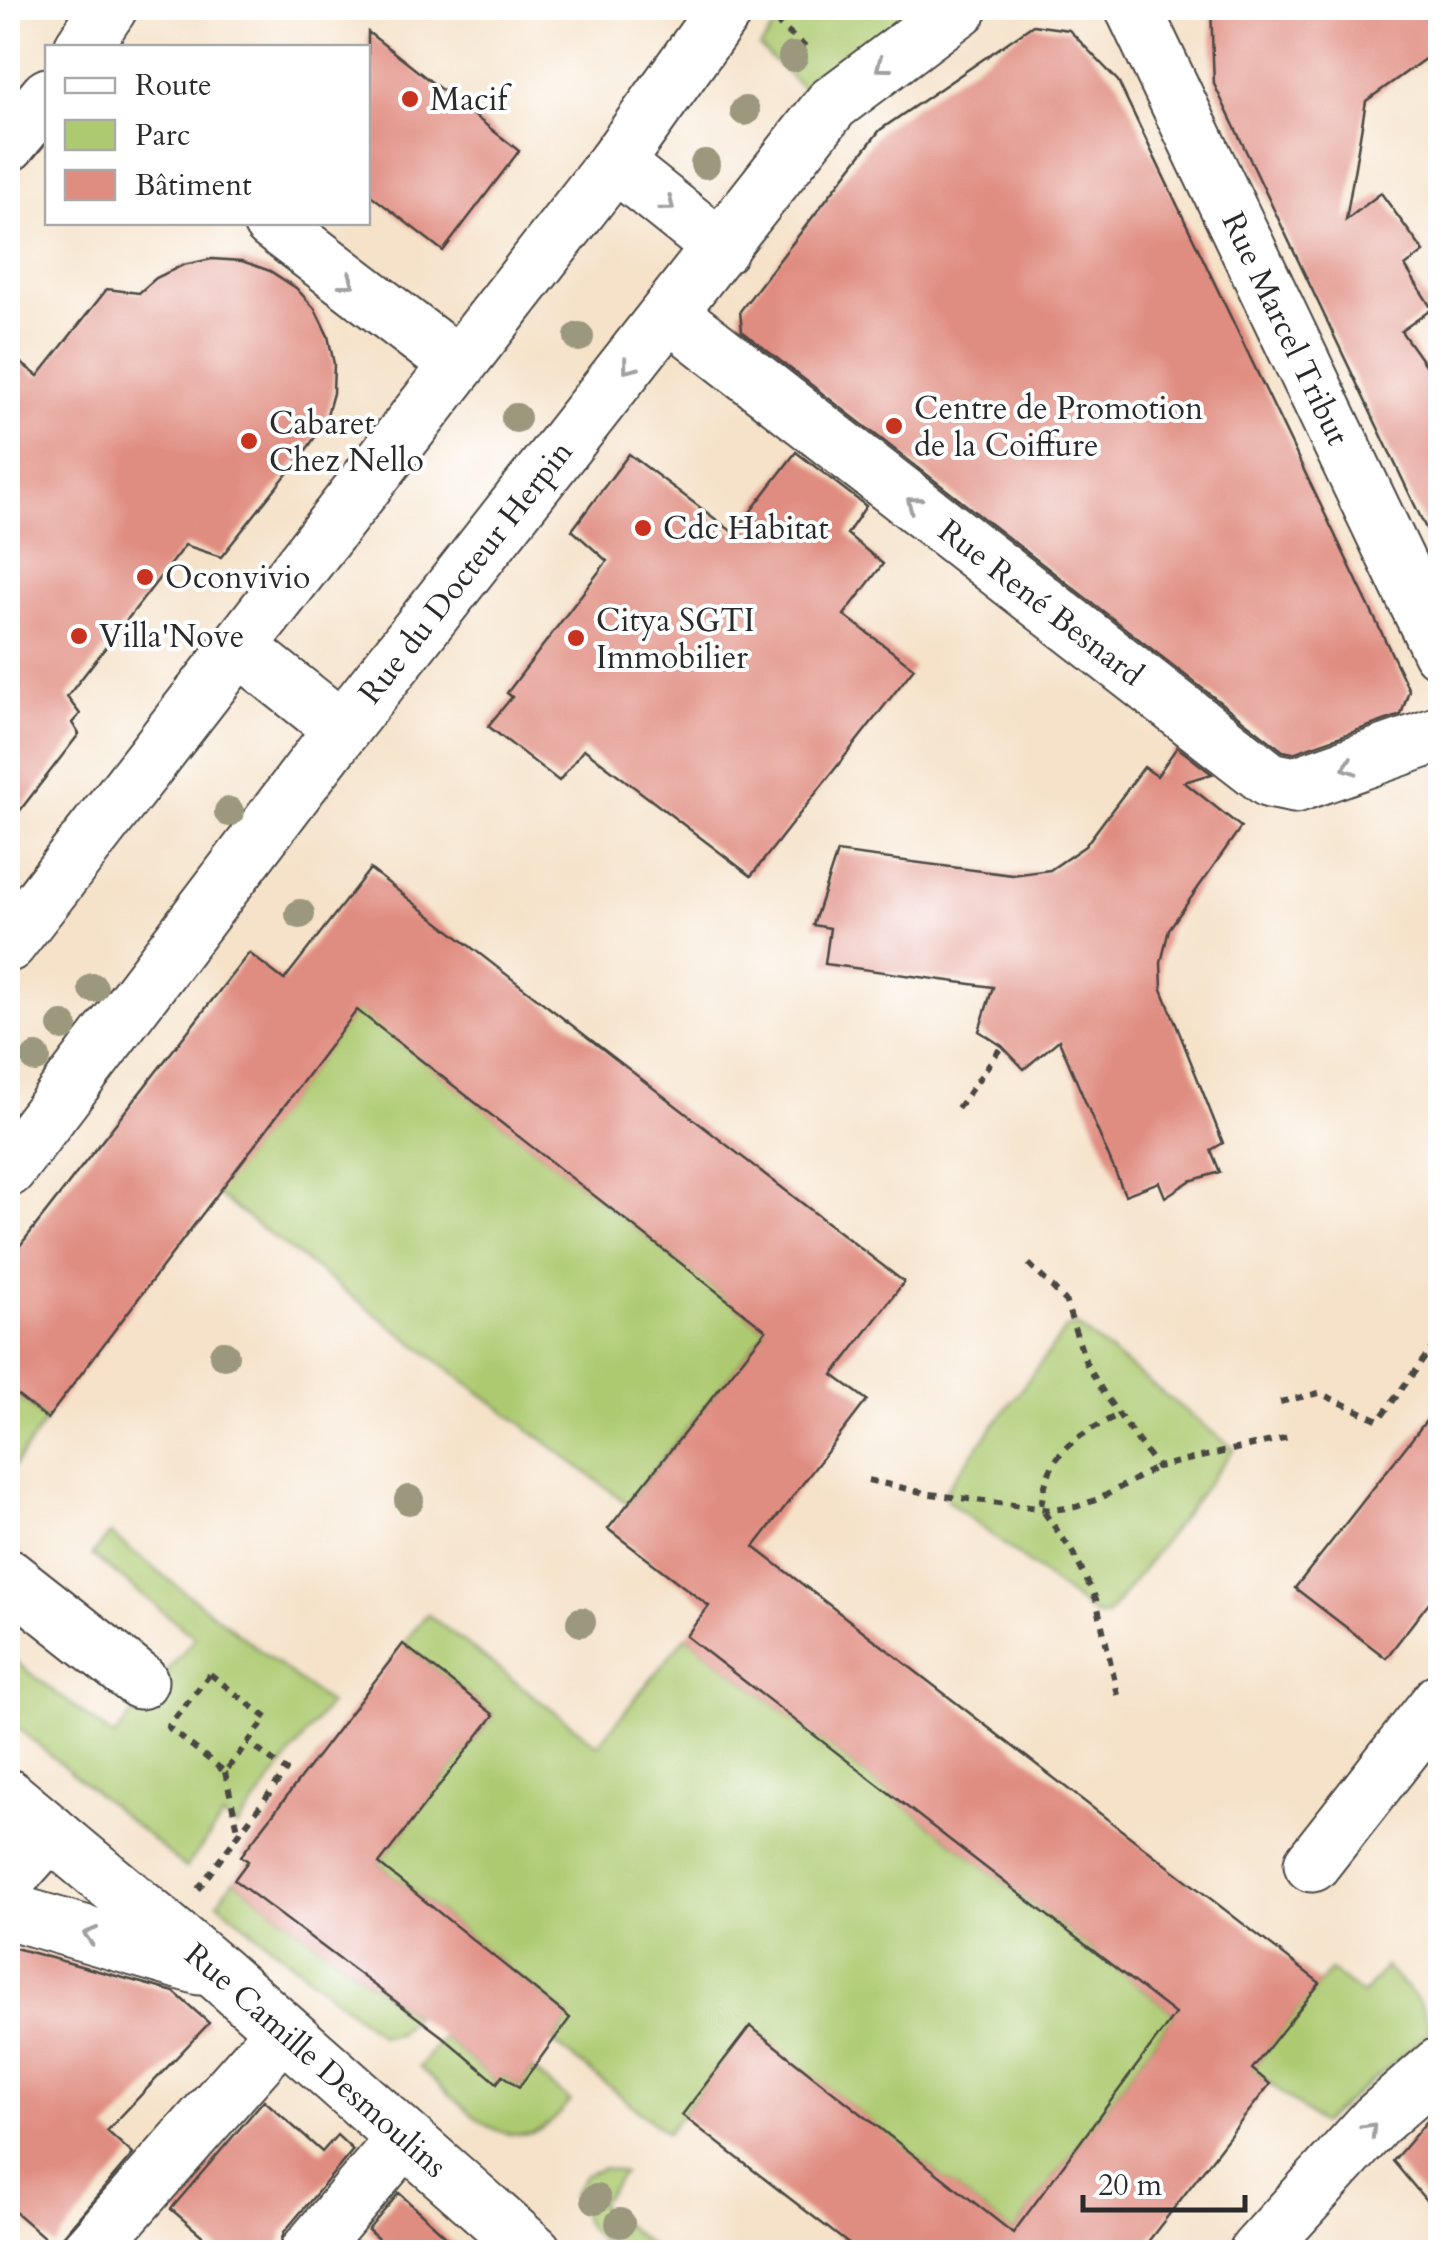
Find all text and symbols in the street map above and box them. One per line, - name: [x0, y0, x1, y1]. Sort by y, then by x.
- legend: [45, 45, 370, 225]
- one-way arrow: [875, 55, 893, 72]
- text: Route: [135, 65, 212, 106]
- place label: Macif: [430, 78, 513, 122]
- marker: Macif: [399, 88, 421, 110]
- text: Parc: [135, 115, 190, 156]
- text: Bâtiment: [135, 165, 252, 206]
- one-way arrow: [657, 193, 675, 211]
- street label: Rue Marcel Tribut: [1211, 205, 1359, 453]
- one-way arrow: [337, 270, 355, 287]
- one-way arrow: [623, 356, 641, 374]
- place label: Centre de Promotion de la Coiffure: [914, 387, 1203, 468]
- place label: Cabaret Chez Nello: [269, 402, 424, 483]
- marker: Centre de Promotion de la Coiffure: [883, 415, 905, 437]
- marker: Cabaret Chez Nello: [238, 430, 260, 452]
- street label: Rue du Docteur Herpin: [349, 432, 583, 713]
- one-way arrow: [906, 497, 924, 514]
- place label: Cdc Habitat: [663, 507, 828, 551]
- street label: Rue René Besnard: [929, 509, 1152, 697]
- marker: Cdc Habitat: [632, 517, 654, 539]
- place label: Oconvivio: [165, 556, 310, 600]
- marker: Oconvivio: [134, 566, 156, 588]
- place label: Citya SGTI Immobilier: [596, 599, 755, 680]
- place label: Villa'Nove: [99, 615, 244, 659]
- marker: Villa'Nove: [68, 625, 90, 647]
- marker: Citya SGTI Immobilier: [565, 627, 587, 649]
- one-way arrow: [1341, 755, 1358, 775]
- one-way arrow: [82, 1926, 99, 1947]
- street label: Rue Camille Desmoulins: [175, 1933, 456, 2188]
- one-way arrow: [1358, 2122, 1376, 2140]
- scale bar: [1083, 2150, 1246, 2212]
- text: 20 m: [1098, 2165, 1163, 2206]

